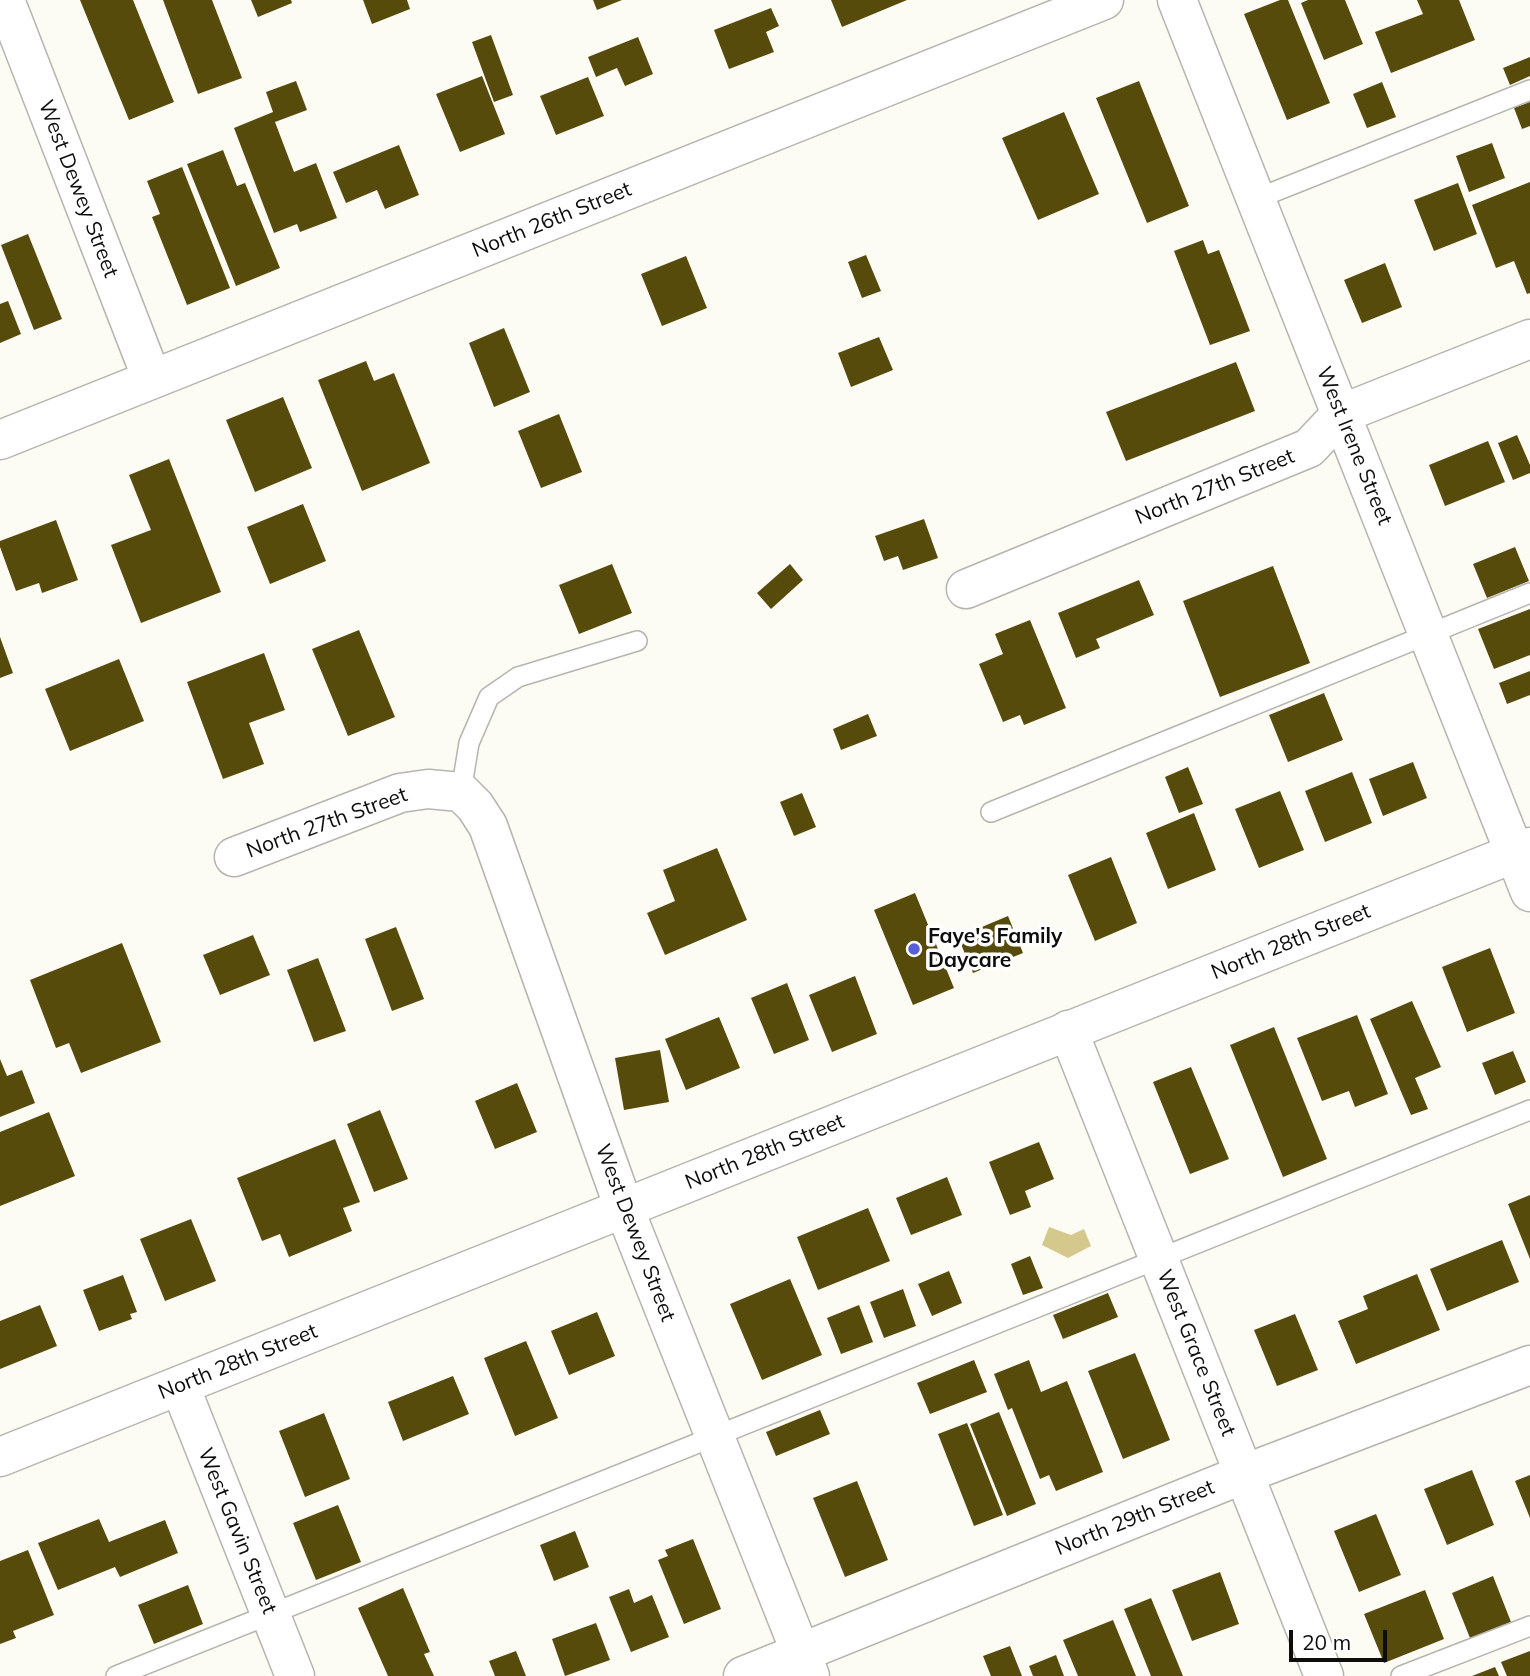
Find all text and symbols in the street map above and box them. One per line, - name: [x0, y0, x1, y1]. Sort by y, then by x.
- street label: West Dewey Street: [33, 97, 123, 281]
- street label: North 26th Street: [469, 177, 635, 263]
- street label: West Irene Street: [1311, 363, 1397, 529]
- street label: North 27th Street: [1132, 444, 1298, 530]
- street label: North 27th Street: [243, 782, 411, 864]
- street label: North 28th Street: [1208, 899, 1374, 985]
- place label: Faye's Family Daycare: [928, 924, 1062, 974]
- marker: Faye's Family Daycare: [906, 941, 922, 957]
- street label: North 28th Street: [682, 1109, 848, 1195]
- street label: West Dewey Street: [590, 1141, 680, 1325]
- street label: West Grace Street: [1151, 1266, 1241, 1440]
- street label: North 28th Street: [155, 1319, 321, 1405]
- street label: West Gavin Street: [192, 1444, 282, 1618]
- street label: North 29th Street: [1052, 1475, 1218, 1561]
- scale bar: [1292, 1616, 1390, 1660]
- text: 20 m: [1302, 1629, 1351, 1655]

